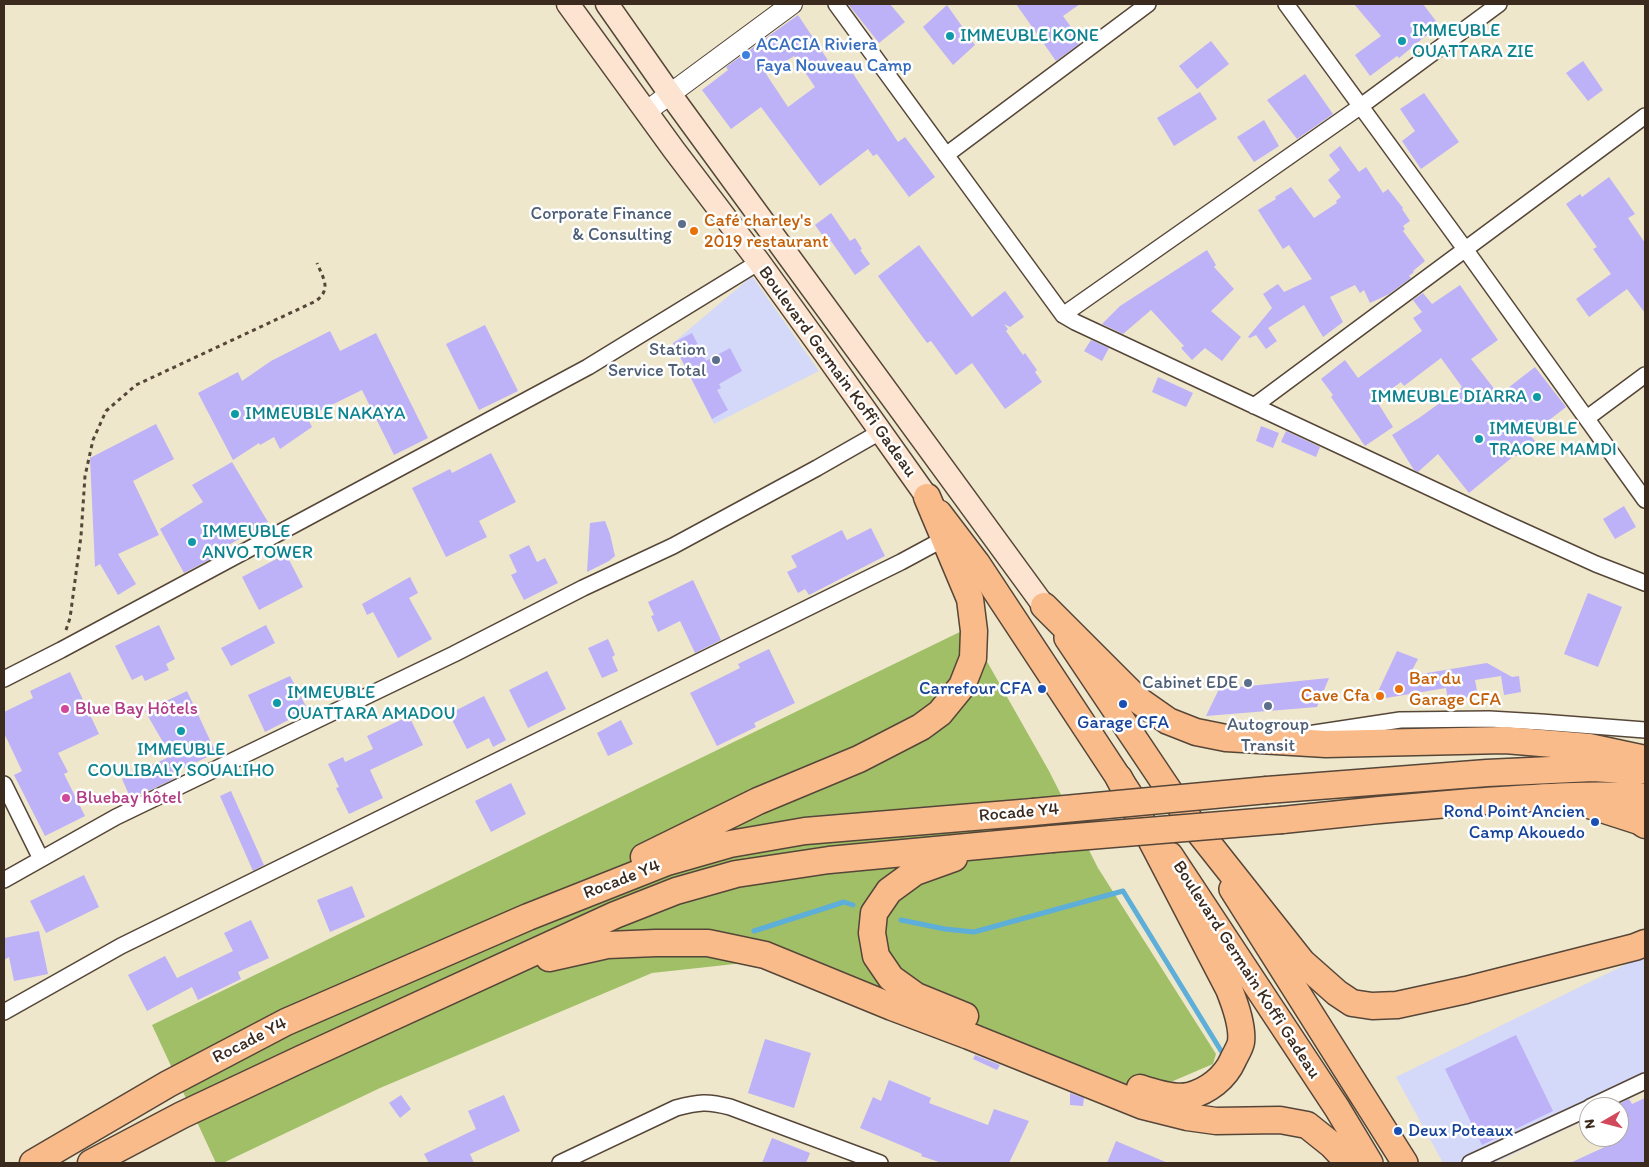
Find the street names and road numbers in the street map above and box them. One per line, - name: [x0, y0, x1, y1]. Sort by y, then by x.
- street label: Boulevard Germain Koffi Gadeau: [753, 262, 921, 482]
- street label: Rocade Y4: [978, 799, 1060, 827]
- street label: Rocade Y4: [580, 855, 664, 905]
- street label: Boulevard Germain Koffi Gadeau: [1167, 857, 1325, 1083]
- street label: Rocade Y4: [209, 1013, 291, 1069]

